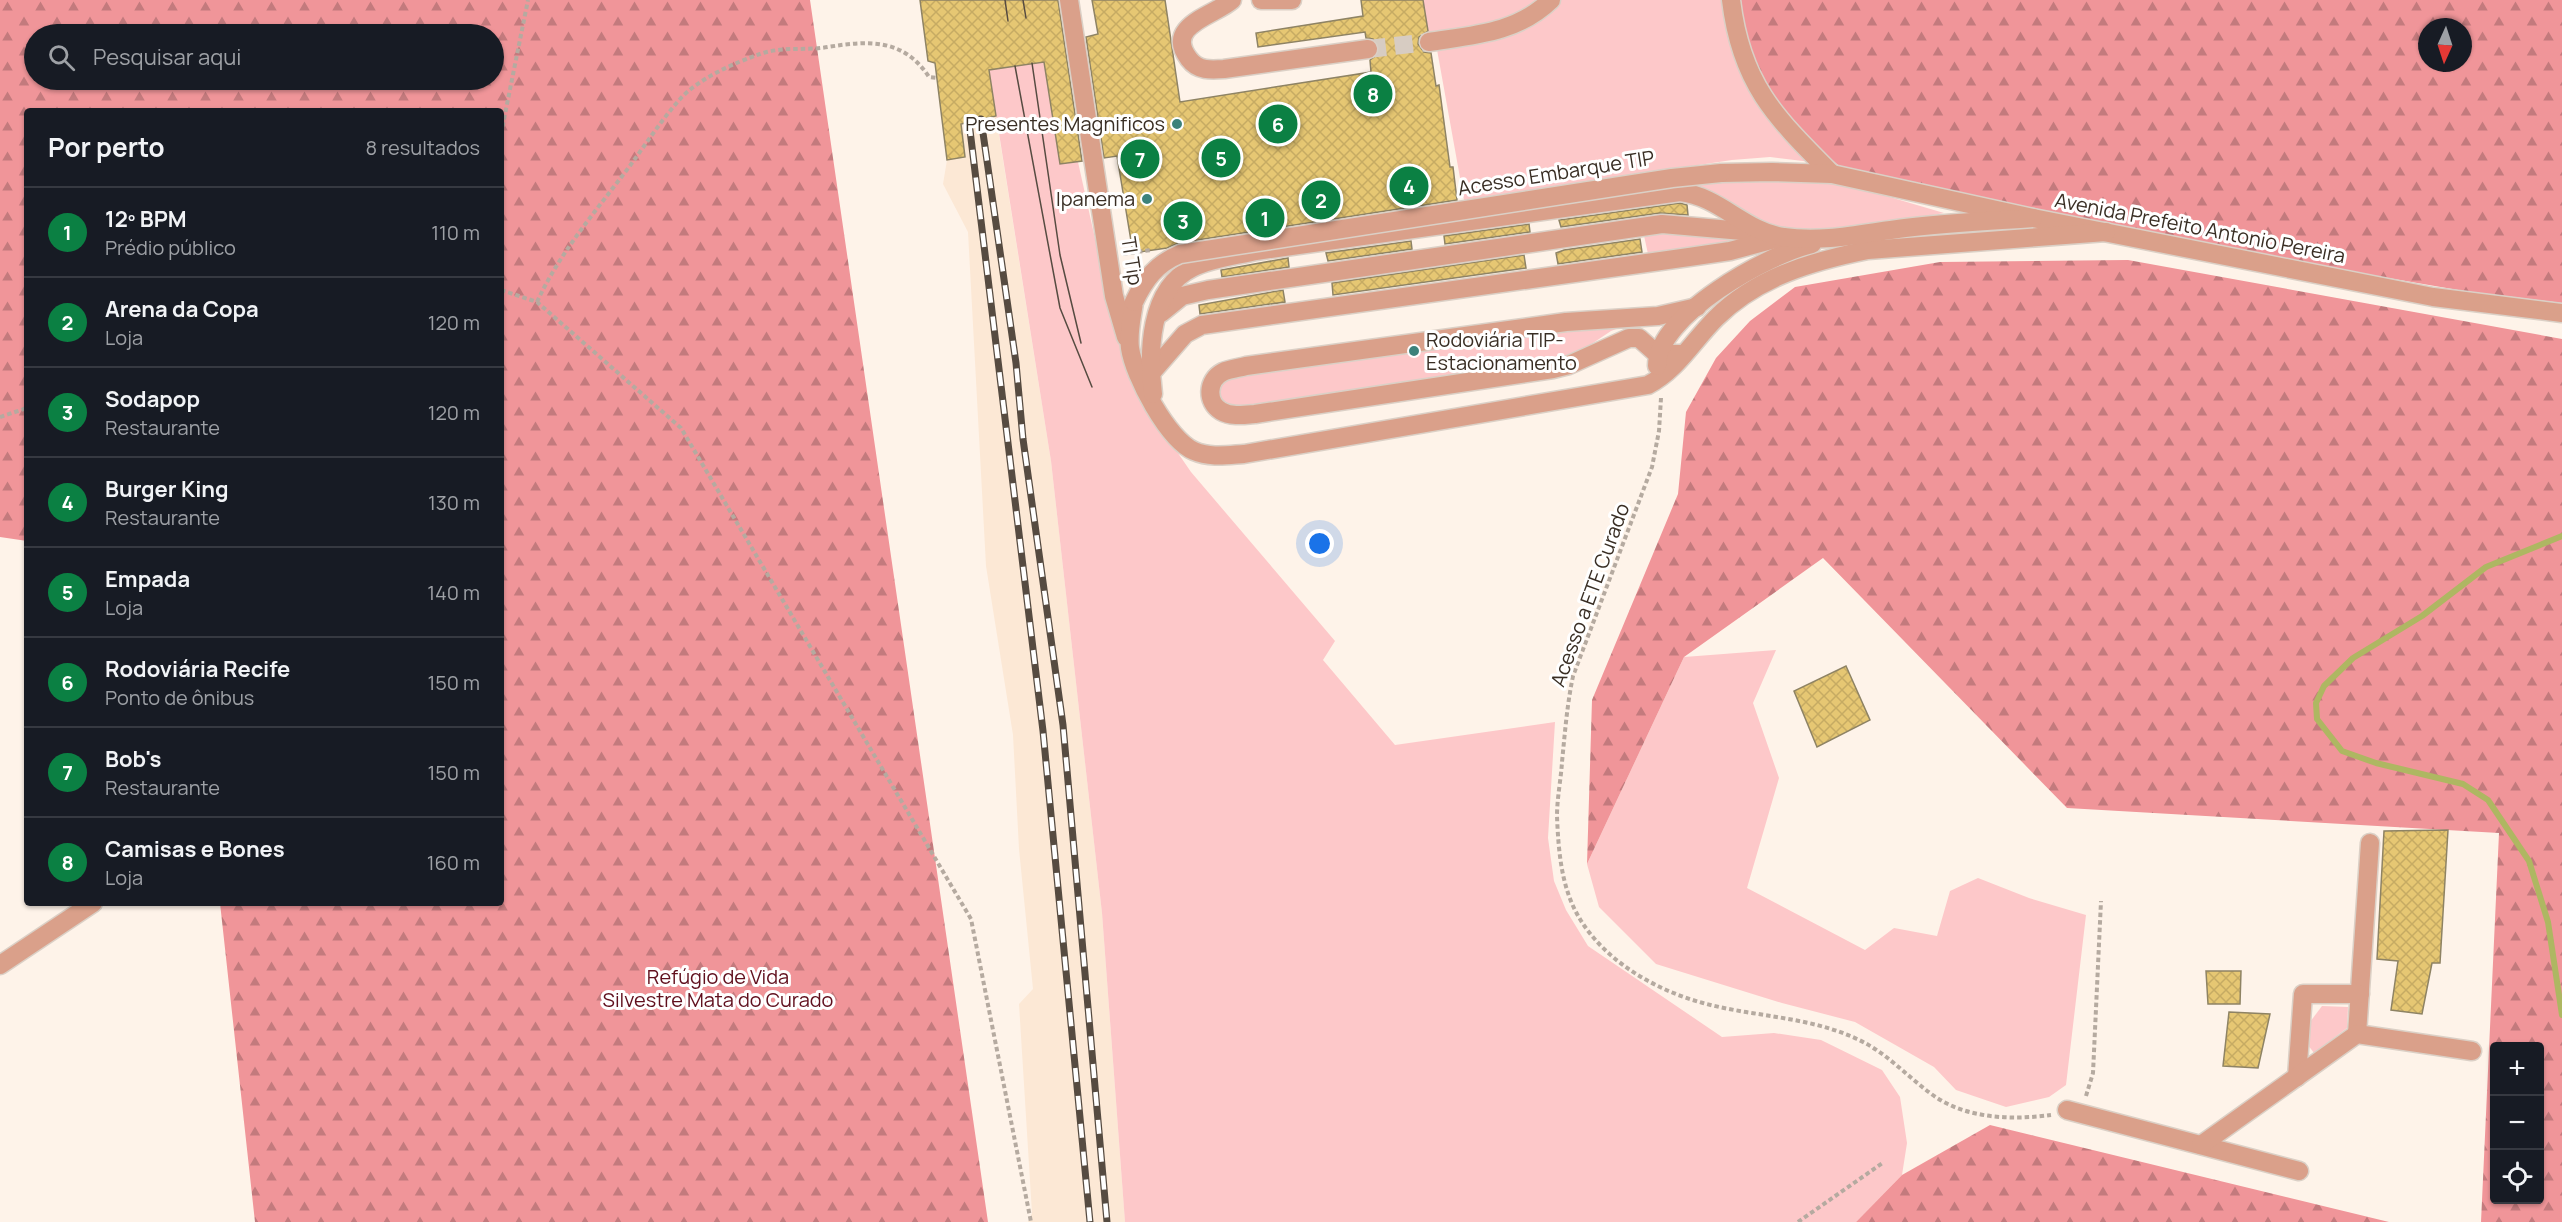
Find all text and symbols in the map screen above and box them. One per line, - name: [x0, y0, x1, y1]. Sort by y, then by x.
- north arrow: [2418, 18, 2472, 72]
- search box: [24, 24, 504, 90]
- icon: search: [45, 41, 78, 74]
- text: Pesquisar aqui: [93, 42, 241, 72]
- pin: 8: [1354, 72, 1392, 116]
- pin: 6: [1258, 102, 1298, 146]
- place label: Presentes Magnificos: [965, 110, 1165, 137]
- marker: Presentes Magnificos: [1170, 117, 1184, 131]
- text: Por perto: [48, 129, 165, 165]
- text: 8 resultados: [365, 134, 480, 161]
- pin: 7: [1120, 136, 1160, 182]
- pin: 5: [1202, 136, 1240, 180]
- street label: Acesso Embarque TIP: [1456, 144, 1656, 201]
- pin: 4: [1390, 164, 1428, 208]
- pin: 2: [1302, 178, 1340, 222]
- place label: Ipanema: [1056, 185, 1135, 212]
- street label: Avenida Prefeito Antonio Pereira: [2053, 186, 2348, 269]
- marker: Ipanema: [1140, 192, 1154, 206]
- pin: 1: [1246, 196, 1284, 240]
- pin: 3: [1164, 198, 1202, 244]
- text: 12º BPM: [105, 204, 187, 234]
- text: 1: [63, 219, 72, 246]
- text: 110 m: [431, 219, 480, 246]
- text: Prédio público: [105, 234, 236, 261]
- street label: TI Tip: [1115, 235, 1150, 287]
- text: Arena da Copa: [105, 294, 259, 324]
- text: 2: [62, 309, 73, 336]
- text: 120 m: [428, 309, 480, 336]
- text: Loja: [105, 324, 143, 351]
- place label: Rodoviária TIP- Estacionamento: [1426, 326, 1577, 376]
- marker: Rodoviária TIP- Estacionamento: [1407, 344, 1421, 358]
- text: Sodapop: [105, 384, 200, 414]
- text: 3: [62, 399, 73, 426]
- text: 120 m: [428, 399, 480, 426]
- text: Restaurante: [105, 414, 220, 441]
- text: Burger King: [105, 474, 229, 504]
- text: 4: [61, 489, 74, 516]
- text: 130 m: [428, 489, 480, 516]
- street label: Acesso a ETE Curado: [1544, 499, 1635, 690]
- text: Restaurante: [105, 504, 220, 531]
- your location: [1305, 529, 1334, 558]
- text: Empada: [105, 564, 190, 594]
- text: 5: [62, 579, 73, 606]
- text: 140 m: [427, 579, 480, 606]
- text: Loja: [105, 594, 143, 621]
- text: Rodoviária Recife: [105, 654, 290, 684]
- text: 6: [61, 669, 74, 696]
- text: 150 m: [427, 669, 480, 696]
- text: Ponto de ônibus: [105, 684, 254, 711]
- text: Bob's: [105, 744, 161, 774]
- text: 7: [62, 759, 73, 786]
- text: 150 m: [427, 759, 480, 786]
- text: Restaurante: [105, 774, 220, 801]
- text: Camisas e Bones: [105, 834, 285, 864]
- text: 8: [61, 849, 74, 876]
- text: 160 m: [427, 849, 480, 876]
- text: Loja: [105, 864, 143, 891]
- park label: Refúgio de Vida Silvestre Mata do Curado: [603, 963, 834, 1013]
- map controls: [2490, 1042, 2544, 1204]
- button: +: [2490, 1042, 2544, 1096]
- button: −: [2490, 1096, 2544, 1150]
- button: locate: [2490, 1150, 2544, 1204]

